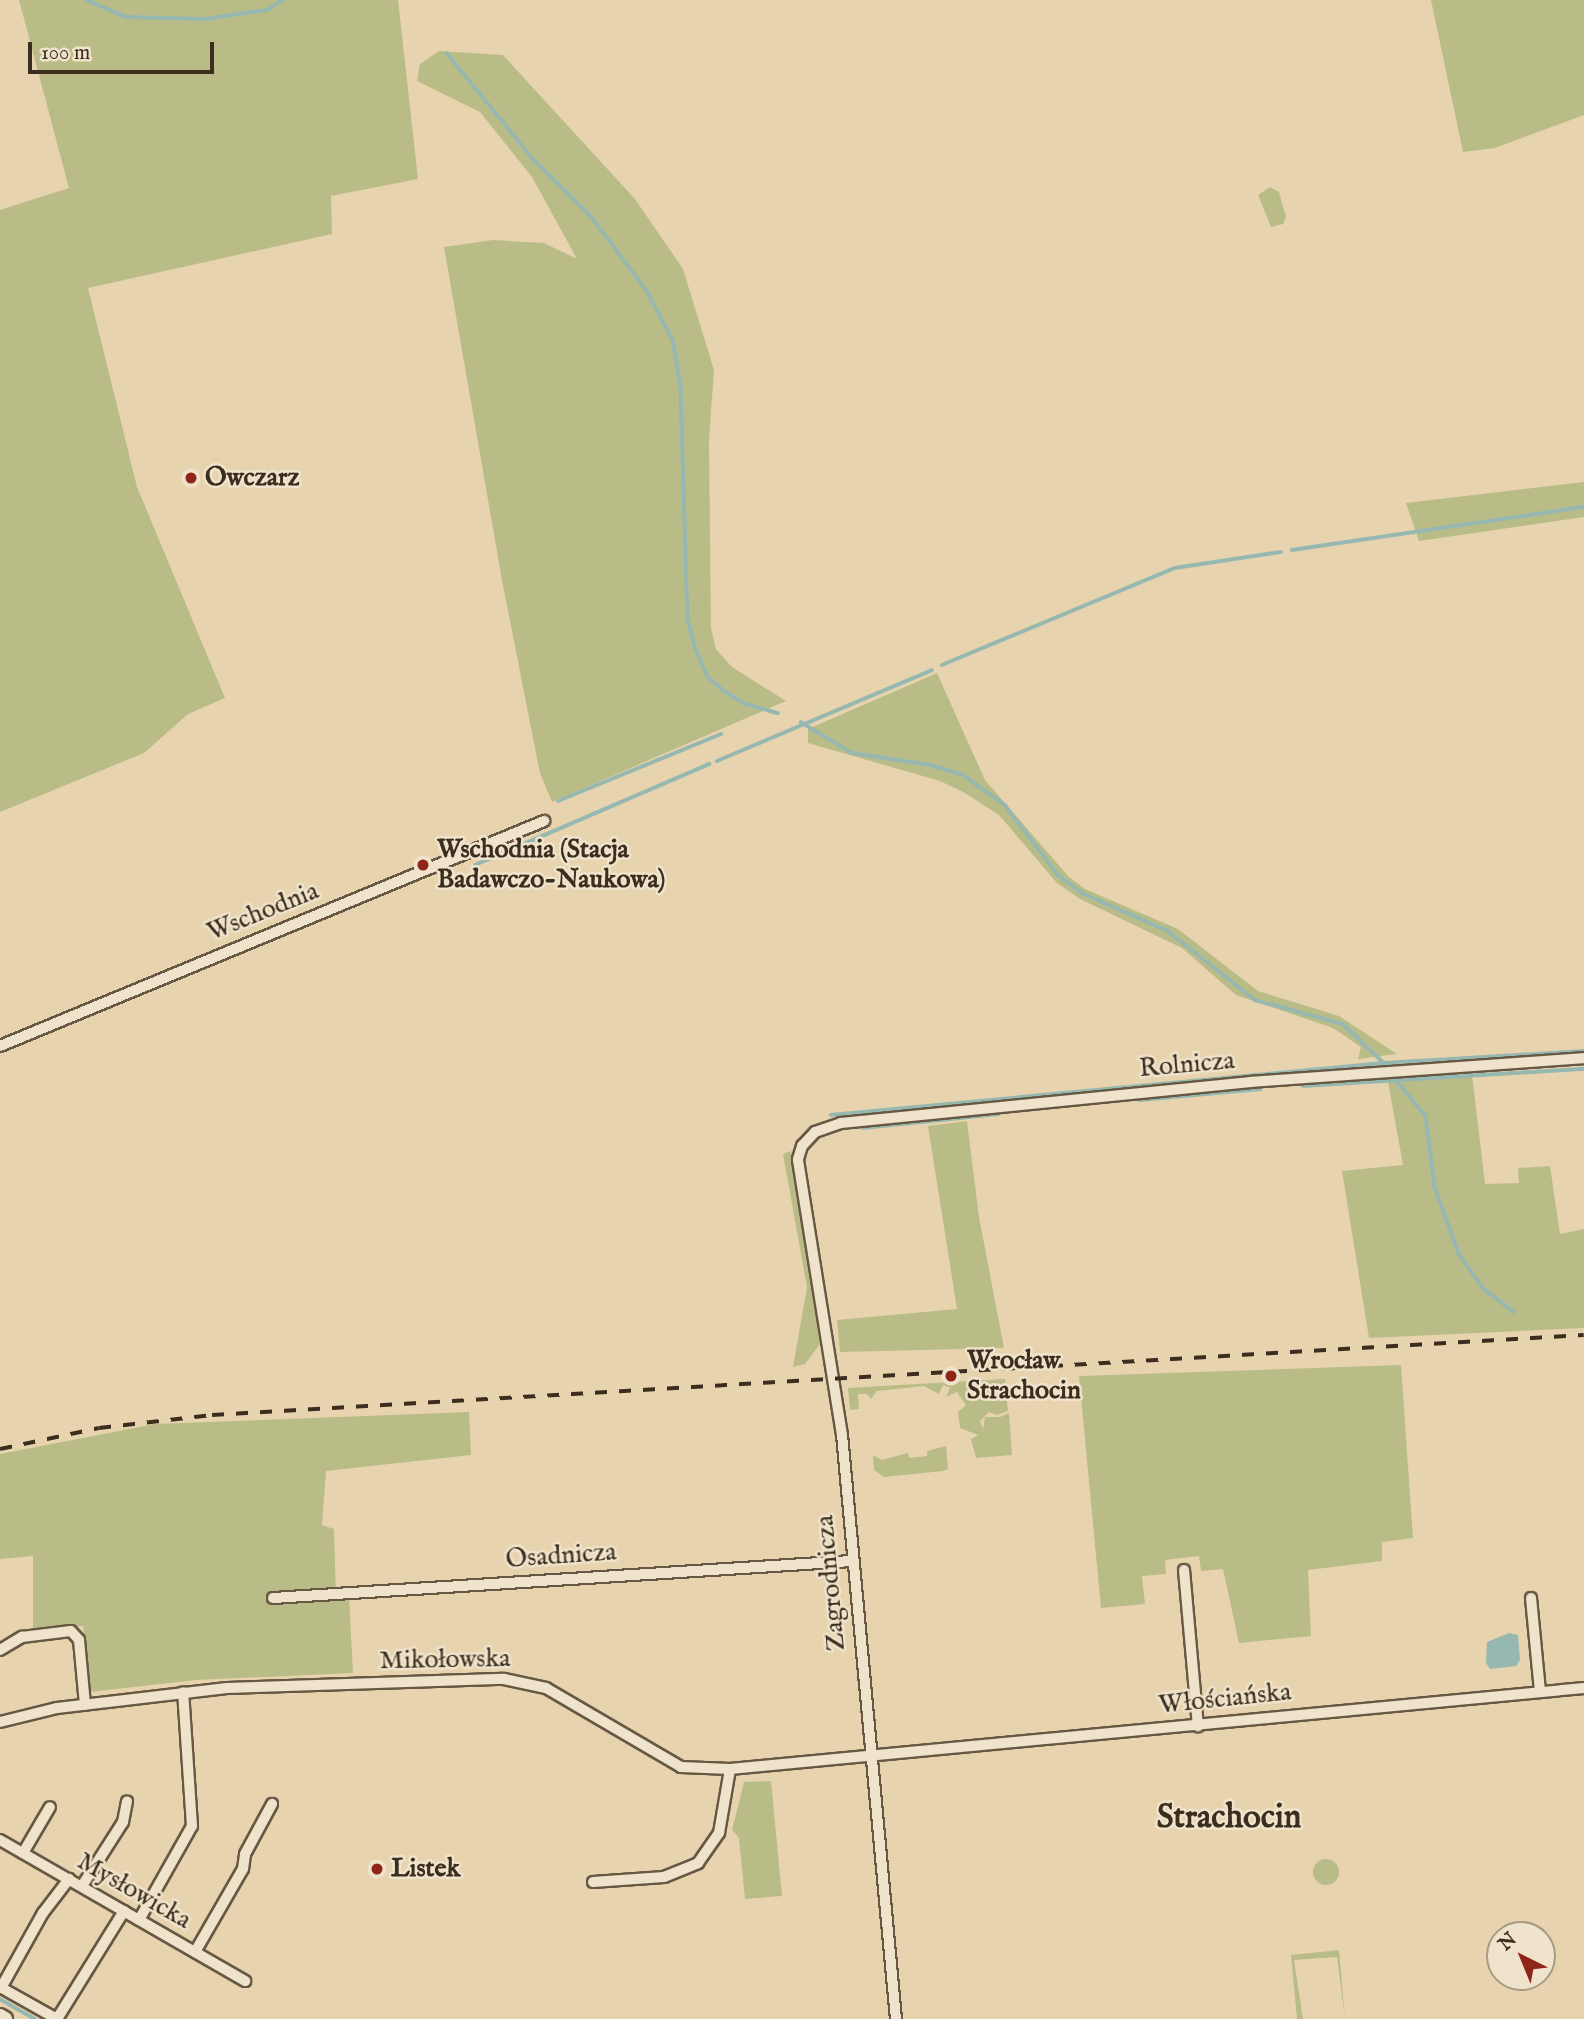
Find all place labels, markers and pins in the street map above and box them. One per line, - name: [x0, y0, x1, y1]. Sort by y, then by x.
- place label: Owczarz: [205, 462, 300, 494]
- marker: Owczarz: [183, 470, 199, 486]
- place label: Wschodnia (Stacja Badawczo-Naukowa): [437, 834, 665, 896]
- marker: Wschodnia (Stacja Badawczo-Naukowa): [415, 857, 431, 873]
- place label: Wrocław Strachocin: [967, 1345, 1081, 1406]
- marker: Wrocław Strachocin: [941, 1366, 961, 1386]
- place label: Listek: [391, 1853, 460, 1885]
- marker: Listek: [369, 1861, 385, 1877]

